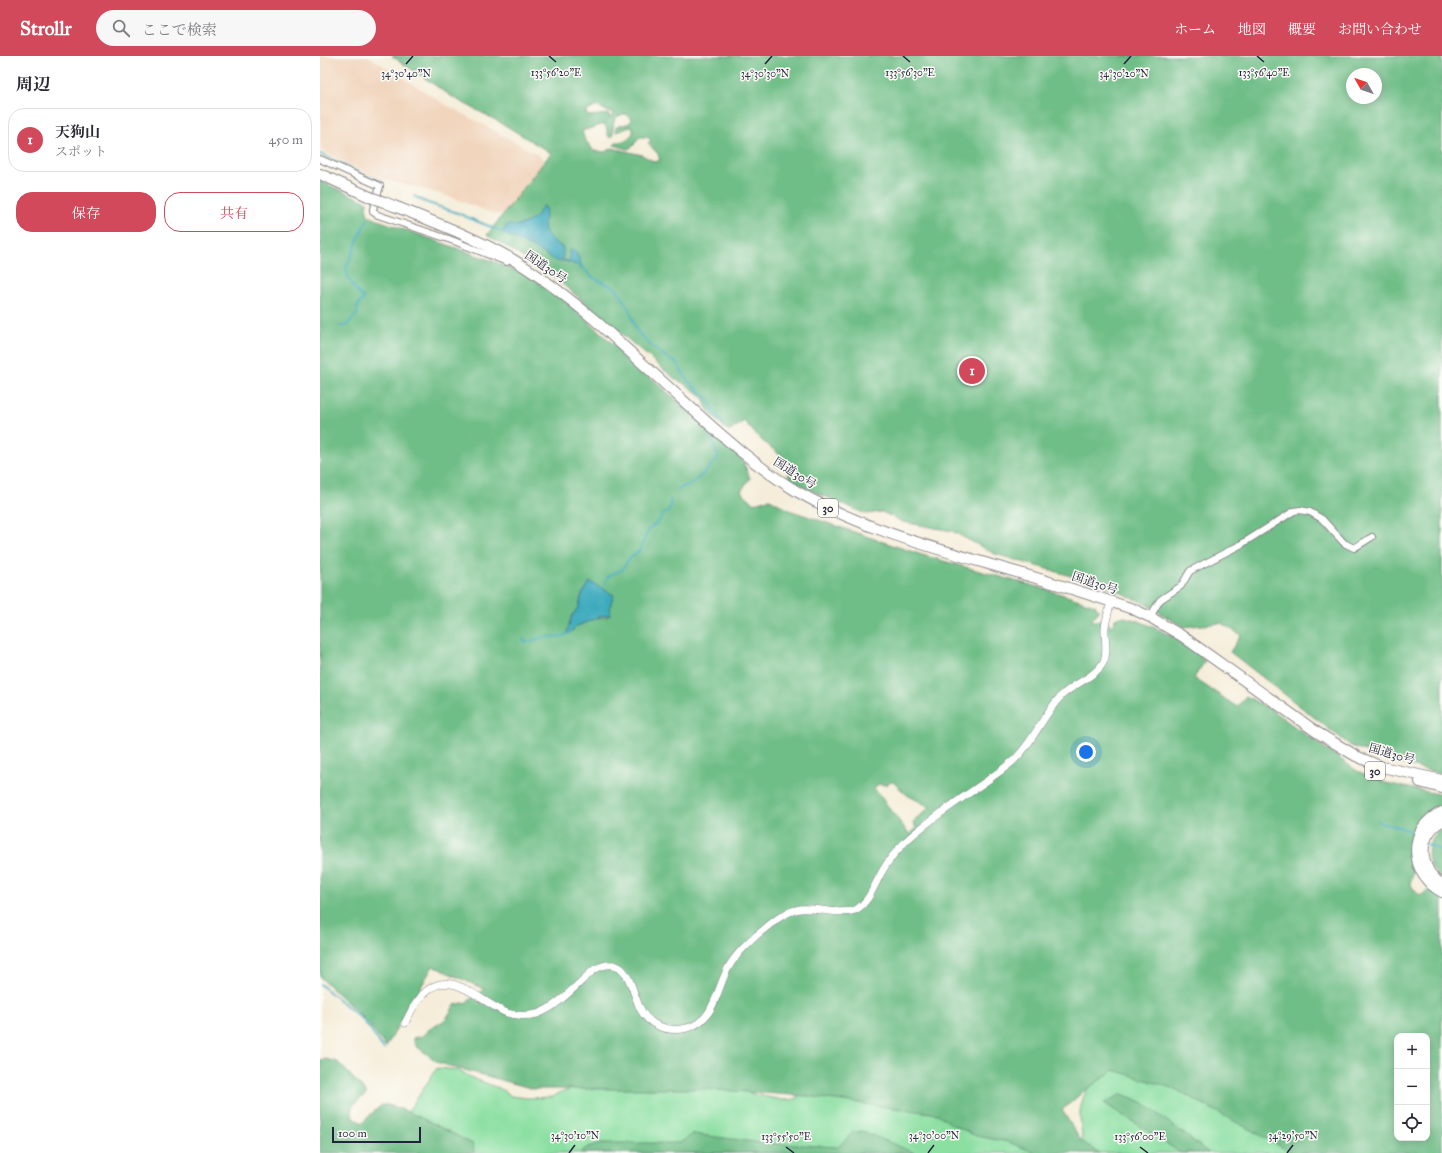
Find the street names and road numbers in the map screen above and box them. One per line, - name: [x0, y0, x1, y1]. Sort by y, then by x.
- street label: 国道30号: [522, 248, 570, 286]
- street label: 国道30号: [771, 454, 819, 492]
- road number: 30: [818, 499, 838, 517]
- street label: 国道30号: [1070, 569, 1120, 597]
- street label: 国道30号: [1367, 741, 1417, 767]
- road number: 30: [1365, 762, 1385, 780]

